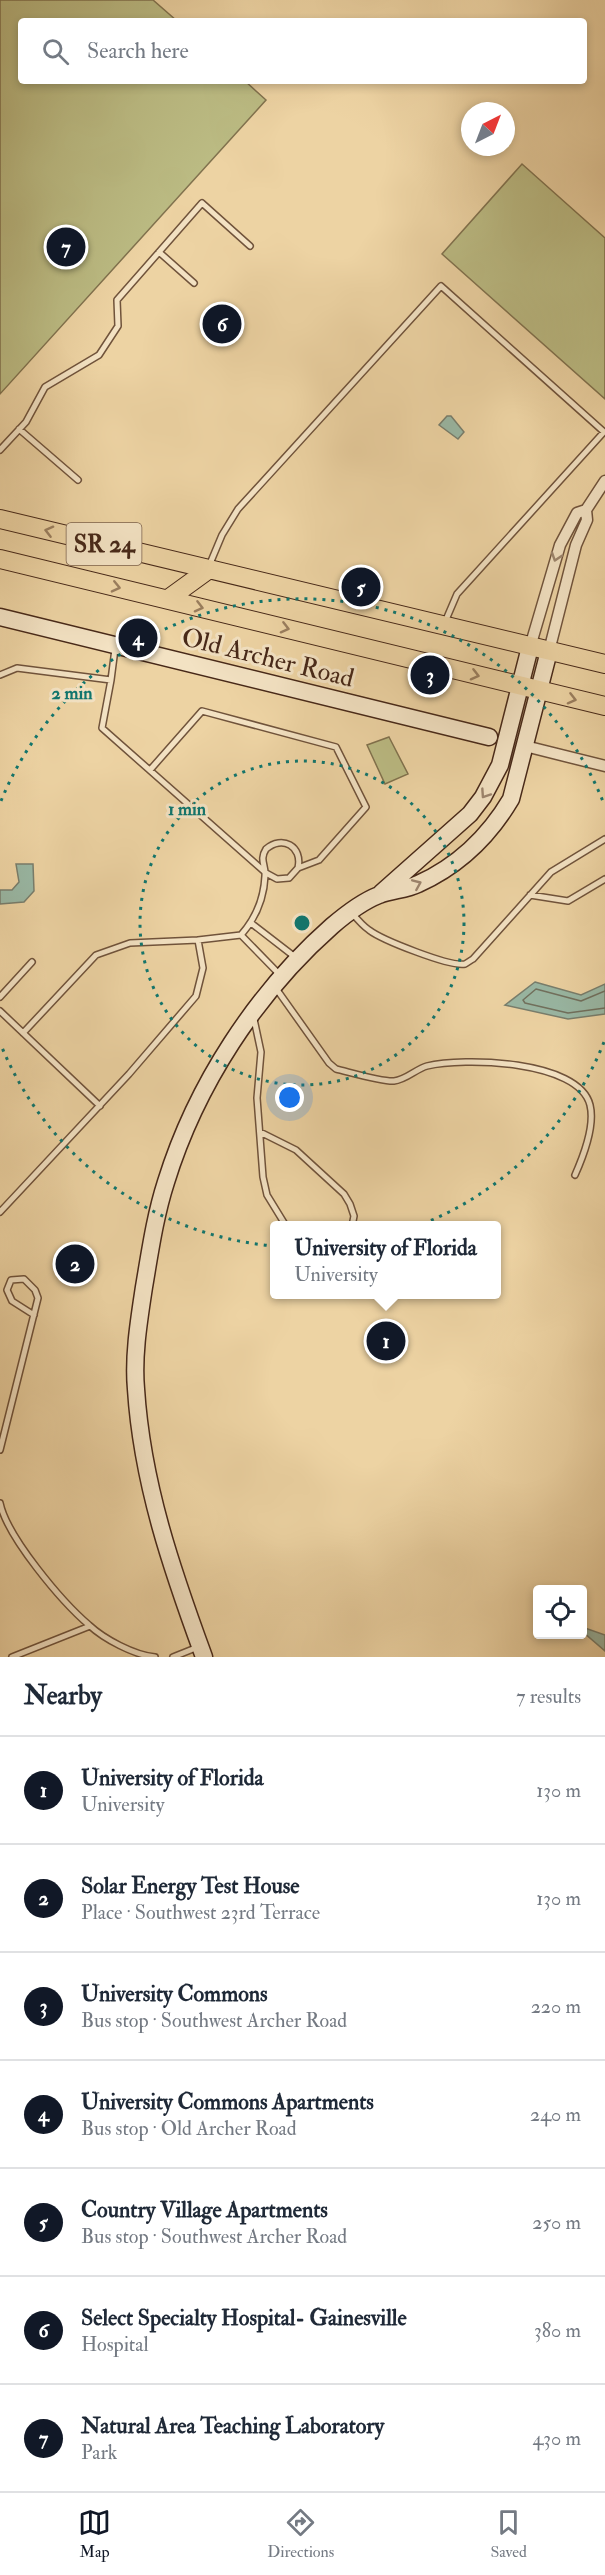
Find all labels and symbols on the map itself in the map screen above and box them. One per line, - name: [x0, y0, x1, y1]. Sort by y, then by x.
- north arrow: [461, 102, 515, 156]
- pin: 7: [46, 224, 86, 270]
- pin: 6: [202, 302, 242, 346]
- road number: SR 24: [66, 523, 142, 565]
- one-way arrow: [44, 525, 54, 538]
- one-way arrow: [551, 551, 563, 562]
- pin: 5: [342, 564, 380, 610]
- one-way arrow: [110, 579, 120, 592]
- one-way arrow: [193, 599, 203, 612]
- pin: 4: [118, 616, 158, 660]
- street label: Old Archer Road: [178, 621, 357, 695]
- one-way arrow: [280, 621, 290, 634]
- pin: 3: [410, 652, 450, 698]
- one-way arrow: [469, 668, 479, 681]
- text: 2 min: [52, 682, 93, 705]
- one-way arrow: [567, 691, 577, 704]
- one-way arrow: [481, 788, 492, 799]
- text: 1 min: [168, 798, 207, 821]
- one-way arrow: [410, 879, 421, 891]
- centre of rings: [292, 913, 312, 933]
- your location: [275, 1083, 304, 1112]
- pin: 2: [56, 1242, 94, 1286]
- pin: 1: [366, 1318, 406, 1364]

